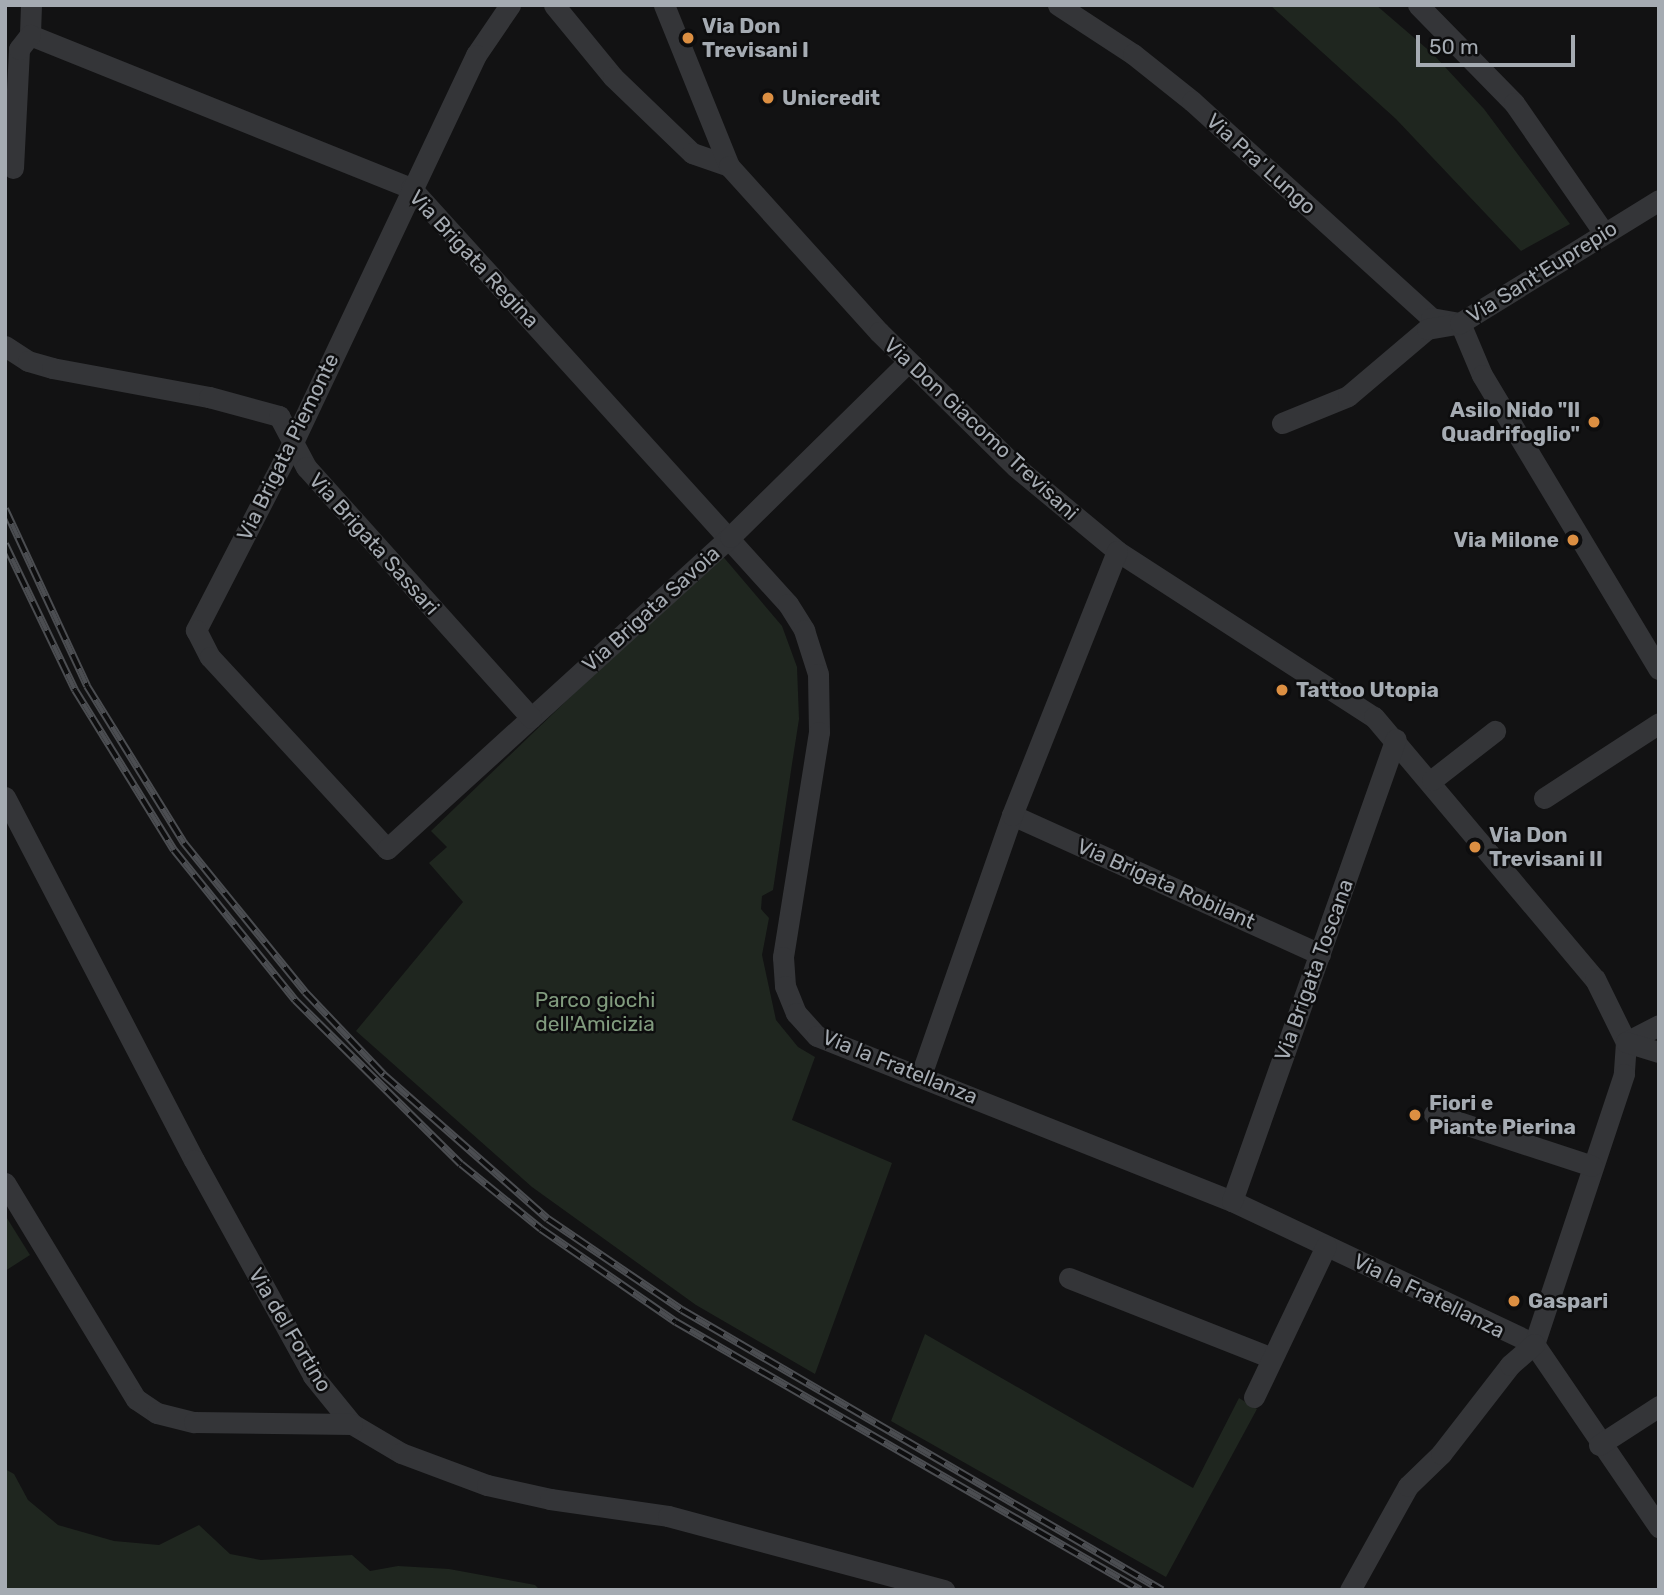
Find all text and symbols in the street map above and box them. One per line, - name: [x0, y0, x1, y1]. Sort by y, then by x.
- place label: Via Don Trevisani I: [702, 13, 809, 63]
- scale bar: [1419, 21, 1578, 65]
- marker: Via Don Trevisani I: [680, 30, 696, 46]
- text: 50 m: [1429, 34, 1479, 59]
- place label: Unicredit: [782, 85, 880, 111]
- marker: Unicredit: [760, 90, 776, 106]
- street label: Via Pra' Lungo: [1201, 108, 1321, 220]
- street label: Via Brigata Regina: [404, 185, 544, 333]
- street label: Via Sant'Euprepio: [1462, 216, 1622, 328]
- street label: Via Don Giacomo Trevisani: [878, 332, 1084, 526]
- street label: Via Brigata Piemonte: [232, 349, 344, 545]
- place label: Asilo Nido "Il Quadrifoglio": [1441, 397, 1580, 447]
- marker: Asilo Nido "Il Quadrifoglio": [1586, 414, 1602, 430]
- street label: Via Brigata Sassari: [304, 468, 444, 620]
- place label: Via Milone: [1454, 527, 1559, 553]
- marker: Via Milone: [1565, 532, 1581, 548]
- street label: Via Brigata Savoia: [577, 541, 725, 677]
- place label: Tattoo Utopia: [1296, 677, 1439, 703]
- marker: Tattoo Utopia: [1274, 682, 1290, 698]
- place label: Via Don Trevisani II: [1489, 822, 1603, 872]
- street label: Via Brigata Robilant: [1073, 833, 1259, 935]
- marker: Via Don Trevisani II: [1467, 839, 1483, 855]
- street label: Via Brigata Toscana: [1269, 875, 1359, 1065]
- park label: Parco giochi dell'Amicizia: [535, 987, 655, 1037]
- street label: Via la Fratellanza: [819, 1024, 981, 1110]
- place label: Fiori e Piante Pierina: [1429, 1090, 1576, 1140]
- marker: Fiori e Piante Pierina: [1407, 1107, 1423, 1123]
- street label: Via la Fratellanza: [1349, 1248, 1509, 1344]
- street label: Via del Fortino: [243, 1263, 337, 1397]
- place label: Gaspari: [1528, 1288, 1608, 1314]
- marker: Gaspari: [1506, 1293, 1522, 1309]

